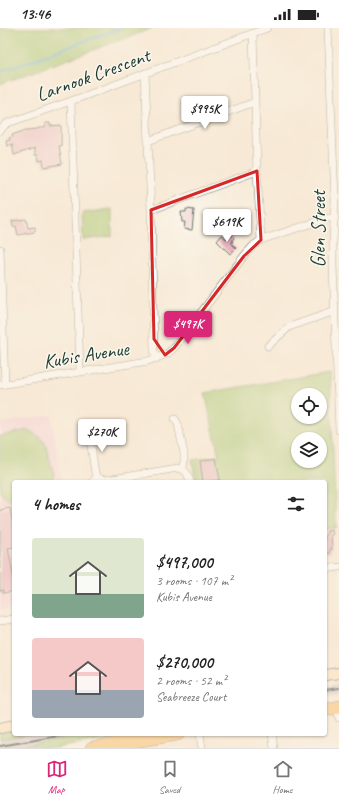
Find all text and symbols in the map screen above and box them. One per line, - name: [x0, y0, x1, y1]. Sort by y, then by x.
- text: 13:46: [20, 5, 50, 24]
- street label: Larnook Crescent: [33, 42, 156, 107]
- pin: $995K: [177, 96, 233, 130]
- text: $995K: [190, 101, 220, 117]
- street label: Glen Street: [306, 188, 331, 267]
- pin: $619K: [199, 209, 255, 243]
- text: $619K: [212, 214, 242, 230]
- pin: $497K: [160, 311, 216, 345]
- text: $497K: [173, 316, 203, 332]
- street label: Kubis Avenue: [42, 336, 132, 374]
- map controls: [291, 388, 327, 468]
- button: locate: [291, 388, 327, 424]
- pin: $270K: [74, 419, 130, 453]
- text: $270K: [87, 424, 117, 440]
- button: layers: [291, 432, 327, 468]
- icon: filters: [285, 493, 307, 515]
- text: 4 homes: [32, 494, 80, 515]
- text: $497,000: [156, 552, 213, 573]
- icon: home: [64, 554, 112, 602]
- text: 3 rooms · 107 m²: [156, 573, 232, 589]
- text: Kubis Avenue: [156, 589, 212, 605]
- text: $270,000: [156, 652, 213, 673]
- icon: home: [64, 654, 112, 702]
- text: 2 rooms · 52 m²: [156, 673, 226, 689]
- text: Seabreeze Court: [156, 689, 226, 705]
- tab: Map: [46, 758, 68, 796]
- tab: Saved: [159, 758, 181, 796]
- tab: Home: [272, 758, 294, 796]

